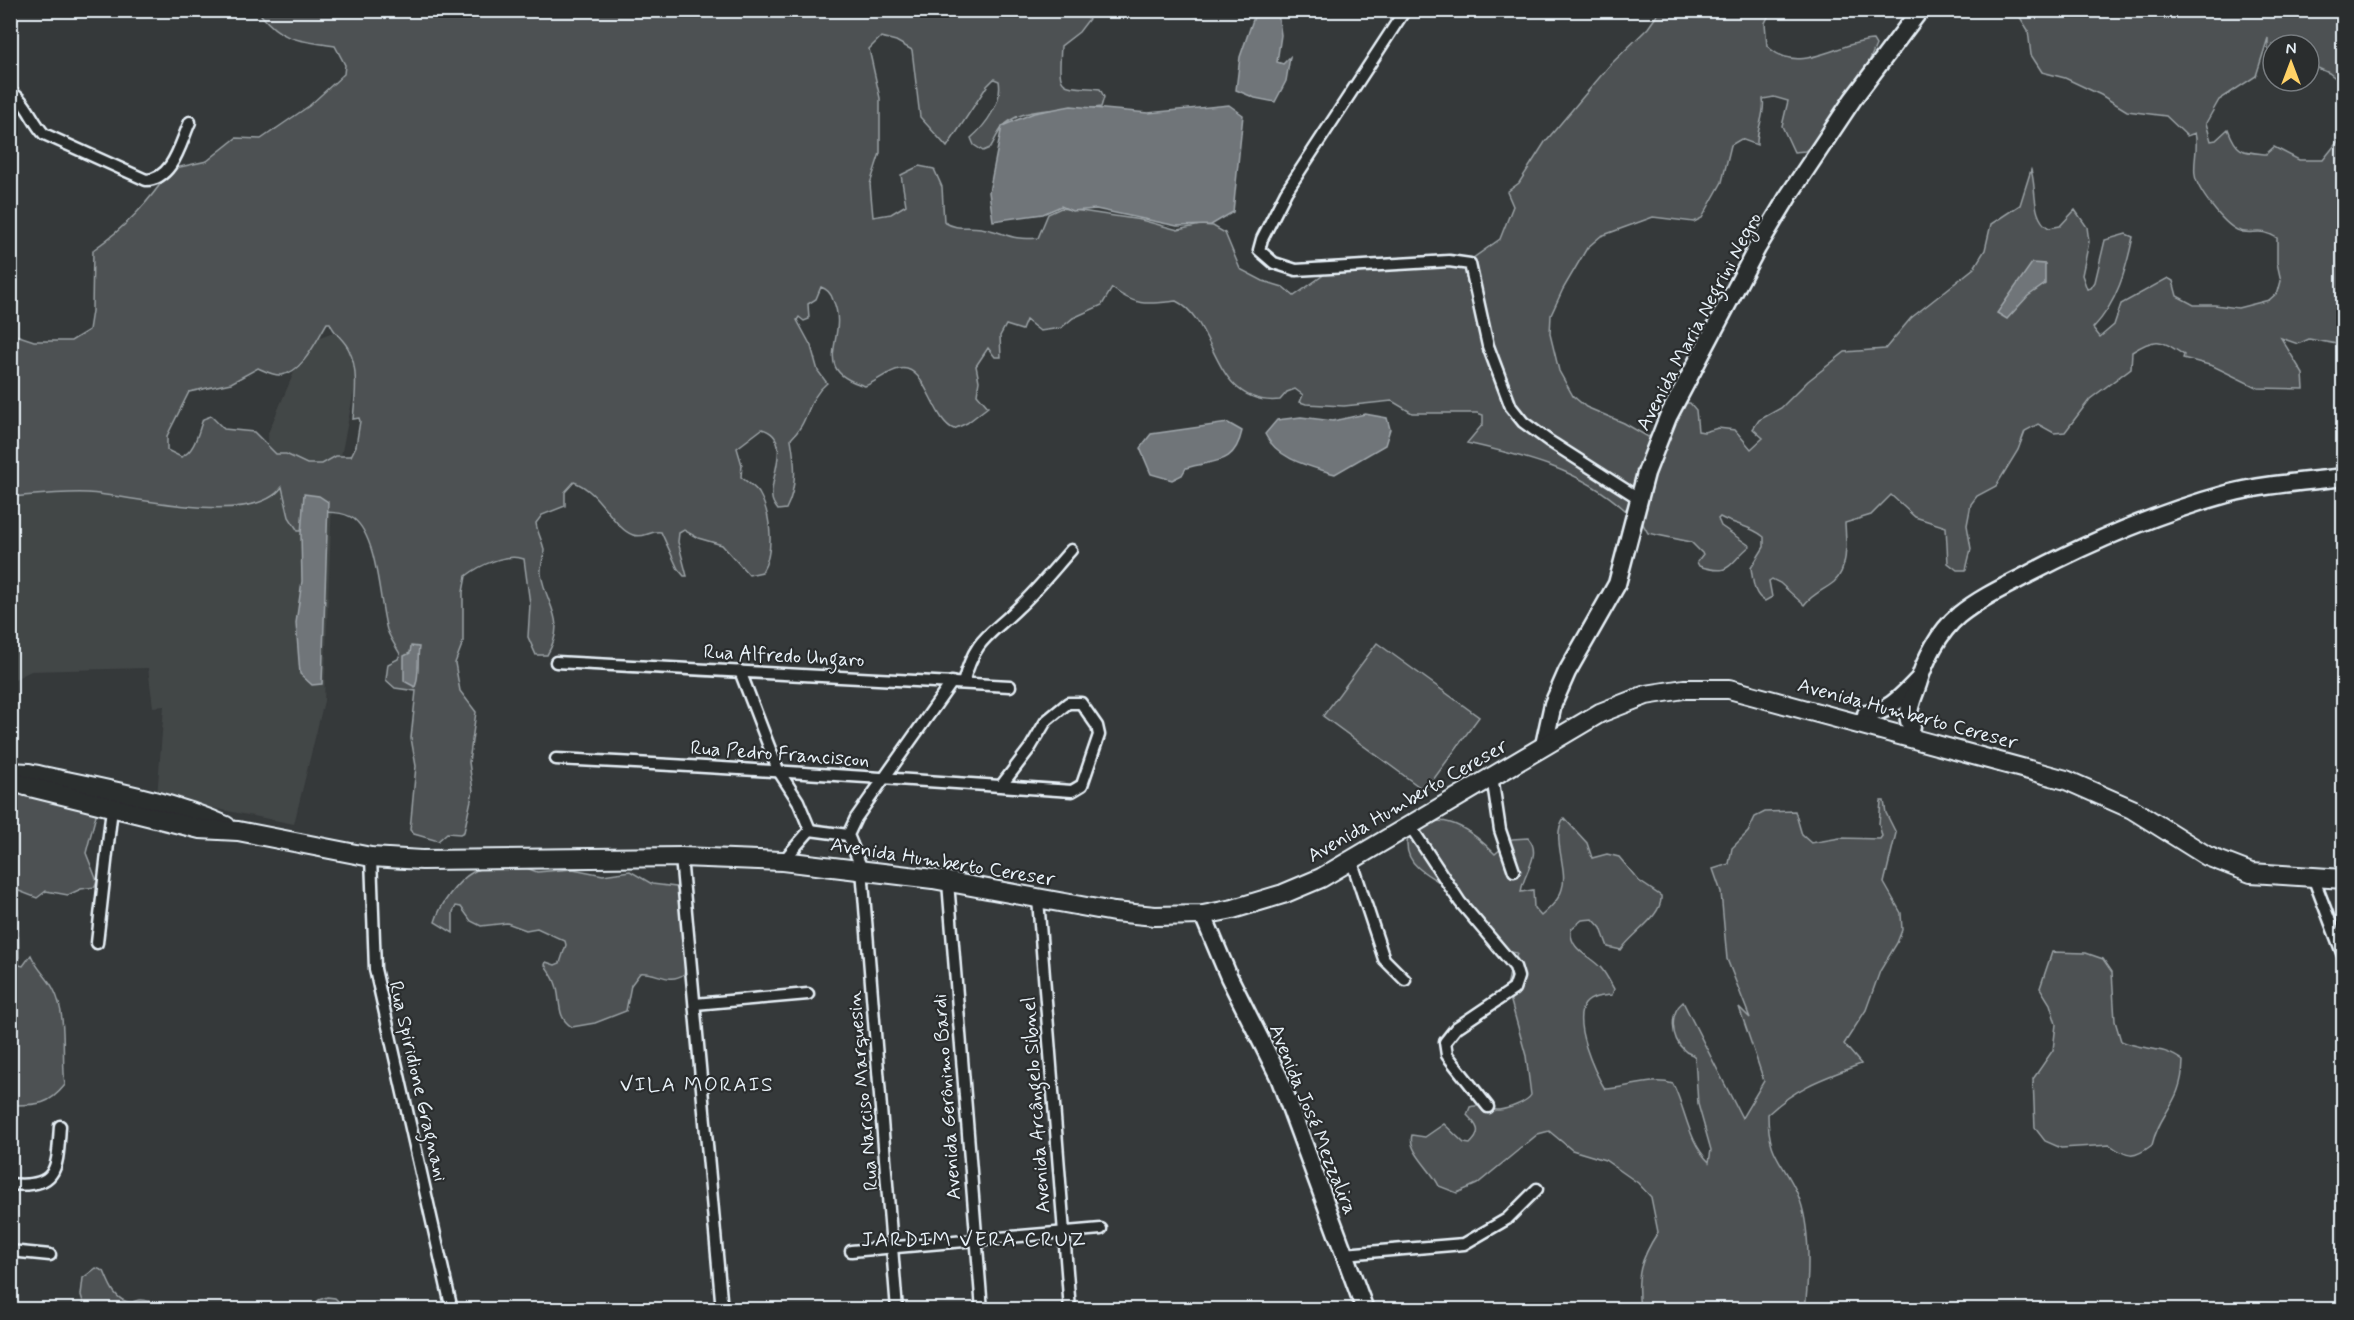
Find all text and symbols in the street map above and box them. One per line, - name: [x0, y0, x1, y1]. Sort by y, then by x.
- north arrow: [2261, 33, 2321, 93]
- text: N: [2286, 39, 2296, 60]
- street label: Avenida Maria Negrini Negro: [1630, 208, 1770, 437]
- street label: Rua Alfredo Ungaro: [703, 639, 865, 676]
- street label: Avenida Humberto Cereser: [1794, 672, 2021, 757]
- street label: Avenida Humberto Cereser: [1303, 733, 1513, 870]
- street label: Rua Pedro Franciscon: [689, 735, 870, 774]
- street label: Avenida Humberto Cereser: [829, 831, 1058, 894]
- street label: Rua Spiridione Gragnani: [379, 978, 454, 1185]
- street label: Rua Narciso Marquesin: [841, 989, 886, 1192]
- street label: Avenida Gerônimo Bardi: [927, 993, 968, 1201]
- street label: Avenida Arcângelo Sibnel: [1015, 996, 1060, 1214]
- street label: Avenida José Mezzalira: [1262, 1020, 1363, 1219]
- district label: VILA MORAIS: [620, 1071, 774, 1099]
- district label: JARDIM VERA CRUZ: [861, 1226, 1087, 1254]

